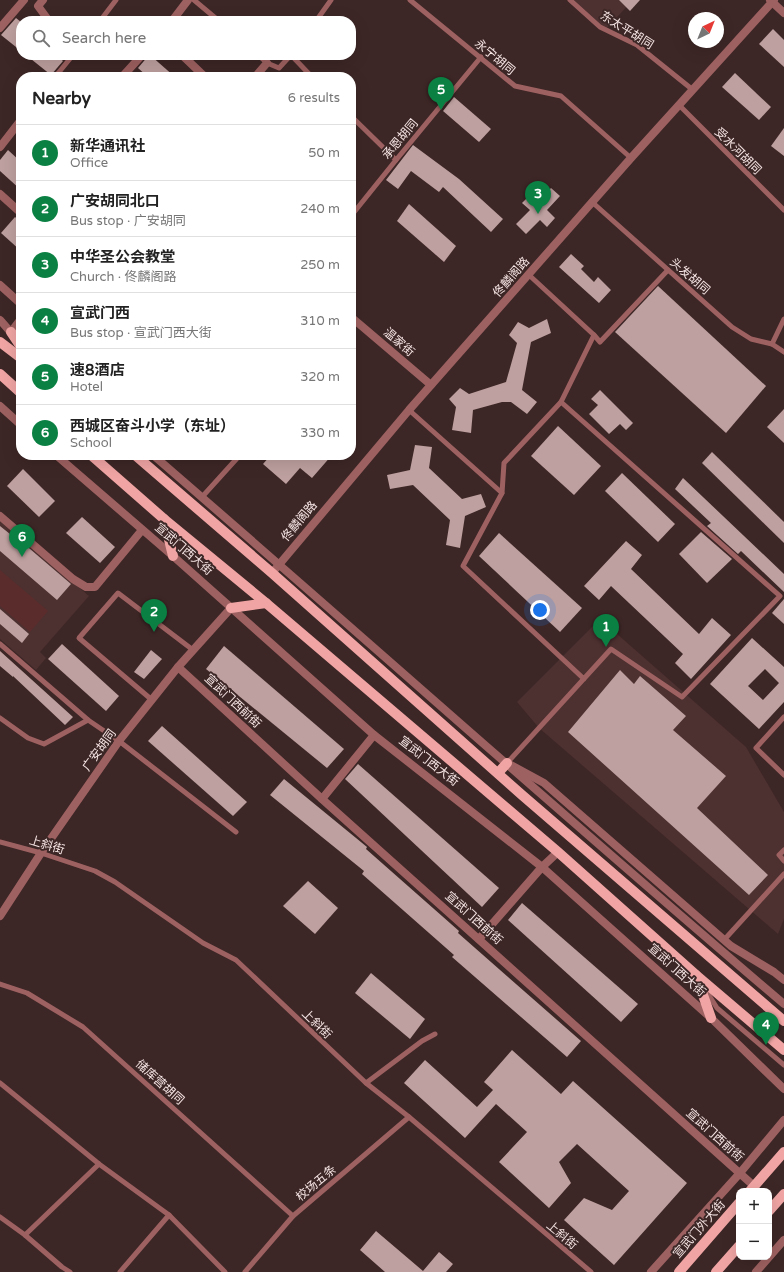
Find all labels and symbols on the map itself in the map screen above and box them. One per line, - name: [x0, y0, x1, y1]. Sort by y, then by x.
- street label: 东太平胡同: [598, 8, 656, 52]
- north arrow: [688, 12, 724, 48]
- street label: 永宁胡同: [472, 36, 518, 78]
- pin: 5: [428, 77, 454, 110]
- street label: 承恩胡同: [379, 116, 421, 162]
- street label: 受水河胡同: [712, 125, 764, 177]
- pin: 3: [525, 181, 551, 214]
- street label: 佟麟阁路: [490, 254, 532, 300]
- street label: 头发胡同: [667, 255, 713, 297]
- street label: 温家街: [381, 325, 417, 359]
- street label: 佟麟阁路: [278, 498, 320, 544]
- street label: 宣武门西大街: [152, 520, 216, 578]
- pin: 6: [9, 524, 35, 557]
- pin: 2: [141, 599, 167, 632]
- your location: [530, 600, 550, 620]
- pin: 1: [593, 614, 619, 647]
- street label: 宣武门西前街: [202, 671, 264, 731]
- street label: 广安胡同: [79, 726, 119, 774]
- street label: 宣武门西大街: [396, 733, 462, 789]
- street label: 上斜街: [28, 833, 66, 857]
- street label: 宣武门西前街: [443, 889, 505, 947]
- street label: 宣武门西大街: [646, 941, 708, 999]
- street label: 上斜街: [299, 1006, 335, 1042]
- pin: 4: [753, 1012, 779, 1045]
- street label: 储库营胡同: [133, 1057, 187, 1107]
- street label: 宣武门西前街: [684, 1106, 746, 1164]
- street label: 校场五条: [293, 1162, 339, 1204]
- street label: 宣武门外大街: [670, 1197, 728, 1261]
- street label: 上斜街: [544, 1218, 580, 1252]

